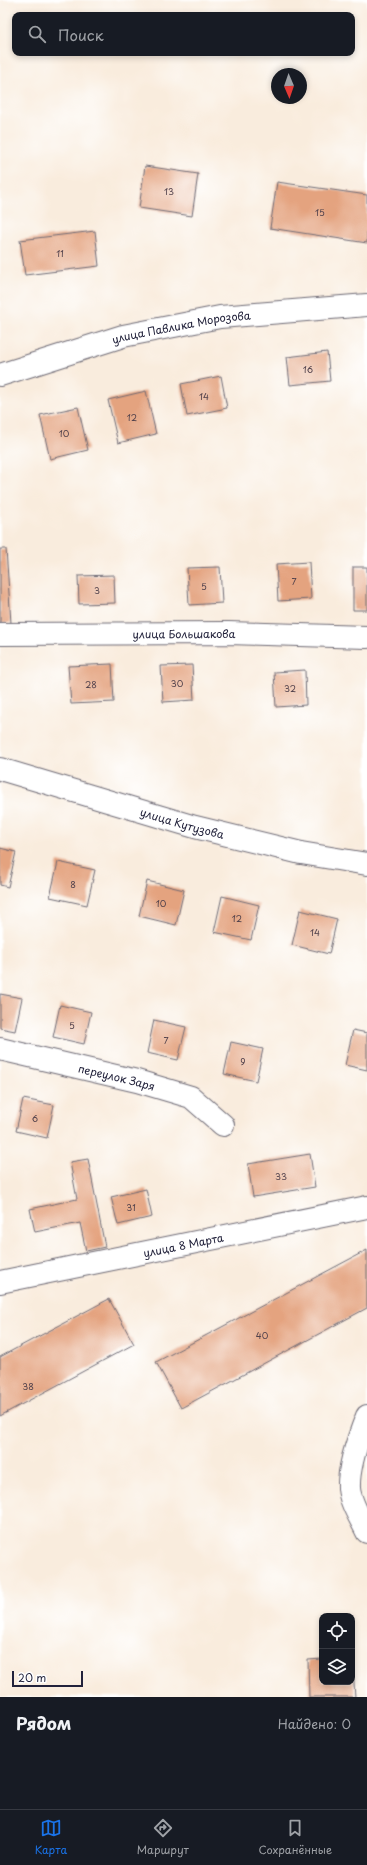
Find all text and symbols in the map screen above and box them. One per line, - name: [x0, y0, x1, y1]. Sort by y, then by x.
- search box: [12, 12, 355, 56]
- icon: search: [26, 23, 48, 45]
- text: Поиск: [58, 23, 104, 46]
- north arrow: [271, 68, 307, 104]
- house number: 13: [164, 184, 174, 198]
- house number: 15: [315, 205, 325, 219]
- house number: 11: [56, 246, 64, 260]
- street label: улица Павлика Морозова: [109, 306, 251, 348]
- house number: 16: [303, 362, 313, 376]
- house number: 14: [199, 389, 209, 403]
- house number: 12: [127, 410, 137, 424]
- house number: 10: [59, 426, 70, 440]
- house number: 7: [291, 574, 297, 588]
- house number: 5: [201, 579, 207, 593]
- house number: 3: [94, 583, 100, 597]
- street label: улица Большакова: [133, 624, 236, 642]
- house number: 30: [171, 676, 184, 690]
- house number: 28: [85, 677, 97, 691]
- house number: 32: [284, 681, 296, 695]
- street label: улица Кутузова: [138, 803, 226, 842]
- house number: 8: [70, 877, 76, 891]
- house number: 10: [156, 896, 167, 910]
- house number: 12: [232, 911, 242, 925]
- house number: 14: [310, 925, 320, 939]
- house number: 5: [69, 1018, 75, 1032]
- house number: 7: [163, 1033, 169, 1047]
- house number: 9: [240, 1054, 246, 1068]
- street label: переулок Заря: [77, 1059, 157, 1094]
- house number: 6: [32, 1111, 38, 1125]
- house number: 33: [275, 1169, 287, 1183]
- house number: 31: [126, 1200, 136, 1214]
- street label: улица 8 Марта: [142, 1228, 225, 1261]
- house number: 40: [256, 1328, 269, 1342]
- house number: 38: [22, 1379, 34, 1393]
- map controls: [319, 1613, 355, 1685]
- button: locate: [319, 1613, 355, 1649]
- button: layers: [319, 1649, 355, 1685]
- scale bar: [12, 1669, 83, 1688]
- text: 20 m: [18, 1669, 46, 1686]
- text: Рядом: [16, 1710, 71, 1736]
- text: Найдено: 0: [278, 1714, 351, 1733]
- tab: Карта: [35, 1817, 67, 1858]
- tab: Маршрут: [137, 1817, 189, 1858]
- tab: Сохранённые: [259, 1817, 332, 1858]

